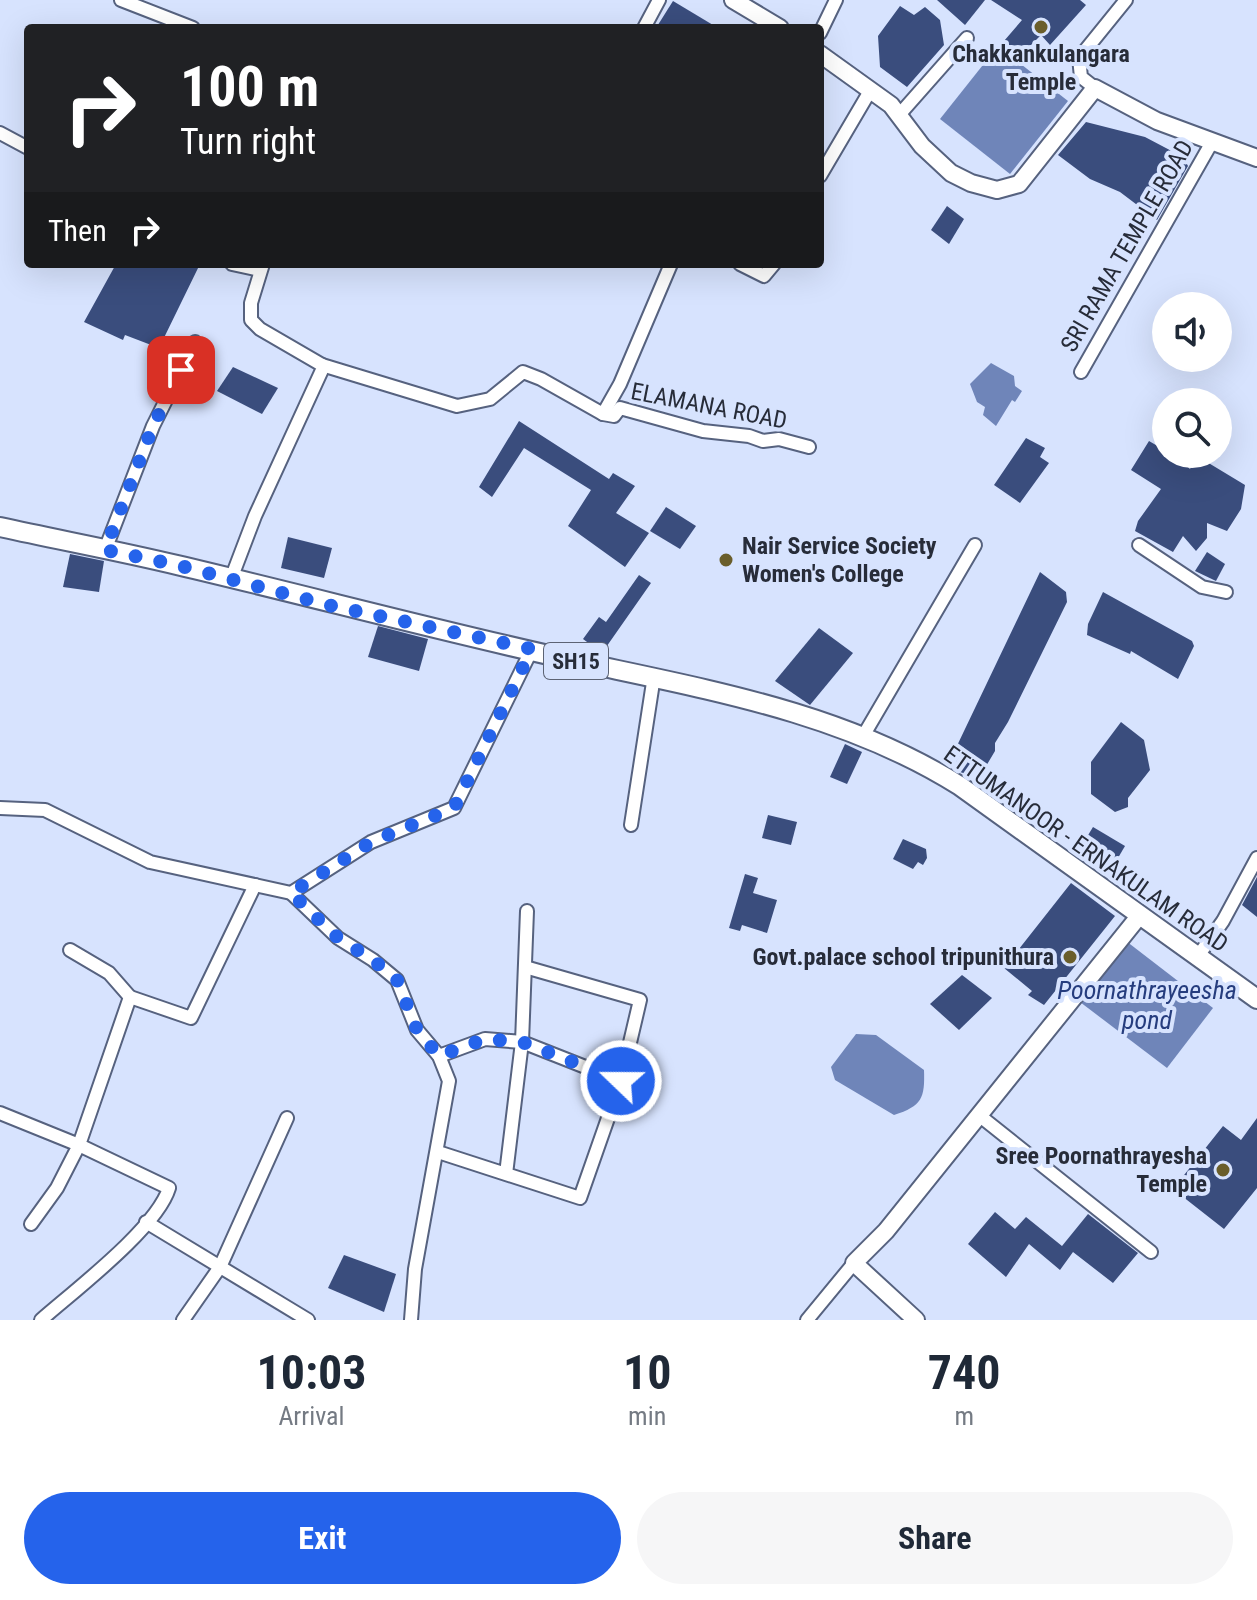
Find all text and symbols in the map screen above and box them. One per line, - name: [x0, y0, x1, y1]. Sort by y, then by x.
- marker: Chakkankulangara Temple: [1032, 18, 1050, 36]
- place label: Chakkankulangara Temple: [952, 40, 1130, 96]
- text: 100 m: [180, 54, 319, 120]
- icon: right: [48, 56, 152, 160]
- text: Turn right: [180, 121, 316, 163]
- street label: SRI RAMA TEMPLE ROAD: [1055, 135, 1199, 357]
- icon: right: [123, 208, 167, 252]
- text: Then: [48, 213, 107, 248]
- map controls: [1152, 292, 1232, 468]
- button: sound: [1152, 292, 1232, 372]
- pin: [147, 336, 215, 404]
- icon: arrive: [159, 348, 203, 392]
- street label: ELAMANA ROAD: [629, 377, 789, 435]
- button: search: [1152, 388, 1232, 468]
- place label: Nair Service Society Women's College: [742, 532, 937, 588]
- marker: Nair Service Society Women's College: [717, 551, 735, 569]
- road number: SH15: [544, 643, 608, 679]
- street label: ETTUMANOOR - ERNAKULAM ROAD: [939, 740, 1233, 958]
- place label: Govt.palace school tripunithura: [753, 943, 1054, 971]
- marker: Govt.palace school tripunithura: [1061, 948, 1079, 966]
- water label: Poornathrayeesha pond: [1057, 975, 1237, 1035]
- position arrow: [579, 1039, 663, 1123]
- place label: Sree Poornathrayesha Temple: [995, 1142, 1207, 1198]
- marker: Sree Poornathrayesha Temple: [1214, 1161, 1232, 1179]
- text: 10:03: [256, 1344, 367, 1401]
- text: 10: [623, 1344, 671, 1401]
- text: 740: [928, 1344, 1001, 1401]
- text: Arrival: [278, 1401, 345, 1431]
- text: min: [628, 1401, 666, 1431]
- text: m: [954, 1401, 974, 1431]
- button: Exit: [24, 1492, 621, 1584]
- button: Share: [637, 1492, 1233, 1584]

